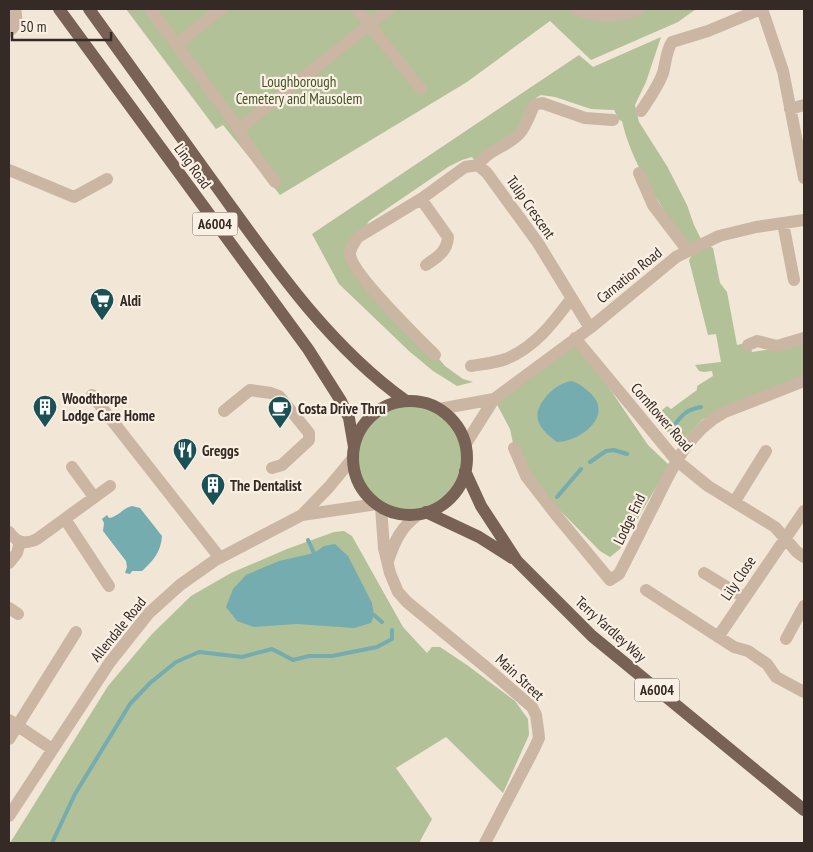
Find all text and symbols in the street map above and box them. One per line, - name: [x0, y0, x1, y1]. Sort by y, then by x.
- scale bar: [12, 10, 111, 42]
- text: 50 m: [20, 17, 46, 36]
- park label: Loughborough Cemetery and Mausolem: [236, 72, 362, 108]
- street label: Ling Road: [170, 140, 216, 192]
- street label: Tulip Crescent: [502, 172, 560, 242]
- road number: A6004: [192, 212, 238, 235]
- street label: Carnation Road: [592, 243, 666, 307]
- supermarket icon: Aldi: [89, 287, 115, 321]
- place label: Aldi: [119, 291, 141, 310]
- street label: Cornflower Road: [627, 379, 697, 455]
- place label: Woodthorpe Lodge Care Home: [61, 389, 155, 425]
- building icon: Woodthorpe Lodge Care Home: [32, 394, 58, 428]
- cafe icon: Costa Drive Thru: [267, 395, 293, 429]
- place label: Costa Drive Thru: [298, 399, 386, 418]
- restaurant icon: Greggs: [172, 437, 198, 471]
- place label: Greggs: [202, 441, 239, 460]
- building icon: The Dentalist: [200, 472, 226, 506]
- place label: The Dentalist: [230, 476, 302, 495]
- street label: Lodge End: [609, 491, 649, 547]
- street label: Lily Close: [716, 552, 760, 604]
- street label: Terry Yardley Way: [572, 592, 651, 666]
- street label: Allendale Road: [86, 593, 150, 665]
- street label: Main Street: [492, 650, 548, 704]
- road number: A6004: [634, 678, 680, 702]

